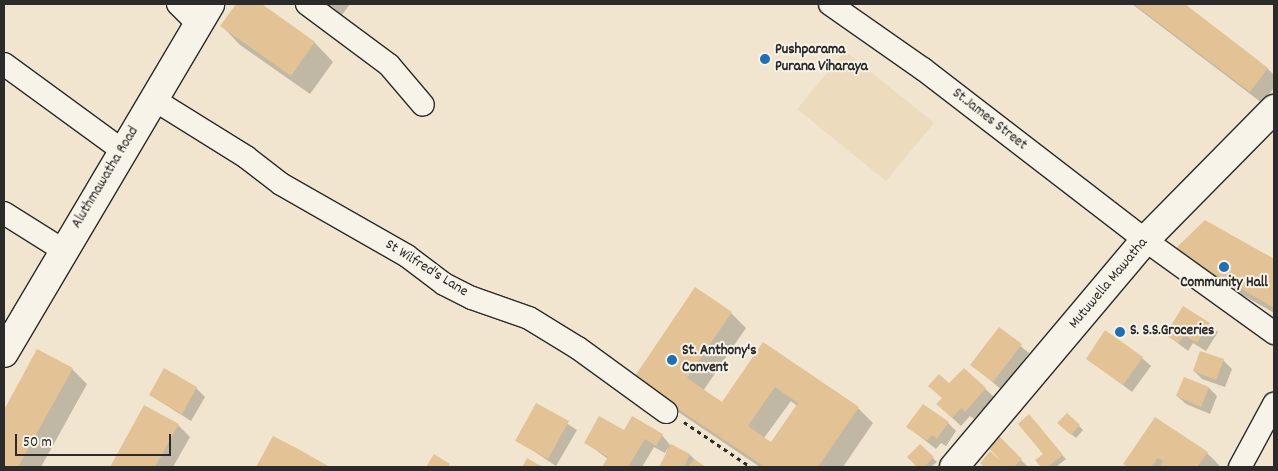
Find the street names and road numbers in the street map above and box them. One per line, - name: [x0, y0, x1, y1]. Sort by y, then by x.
- street label: St.James Street: [948, 85, 1030, 155]
- street label: Aluthmawatha Road: [69, 124, 143, 232]
- street label: Mutuwella Mawatha: [1066, 235, 1152, 333]
- street label: St Wilfred's Lane: [381, 236, 471, 302]

